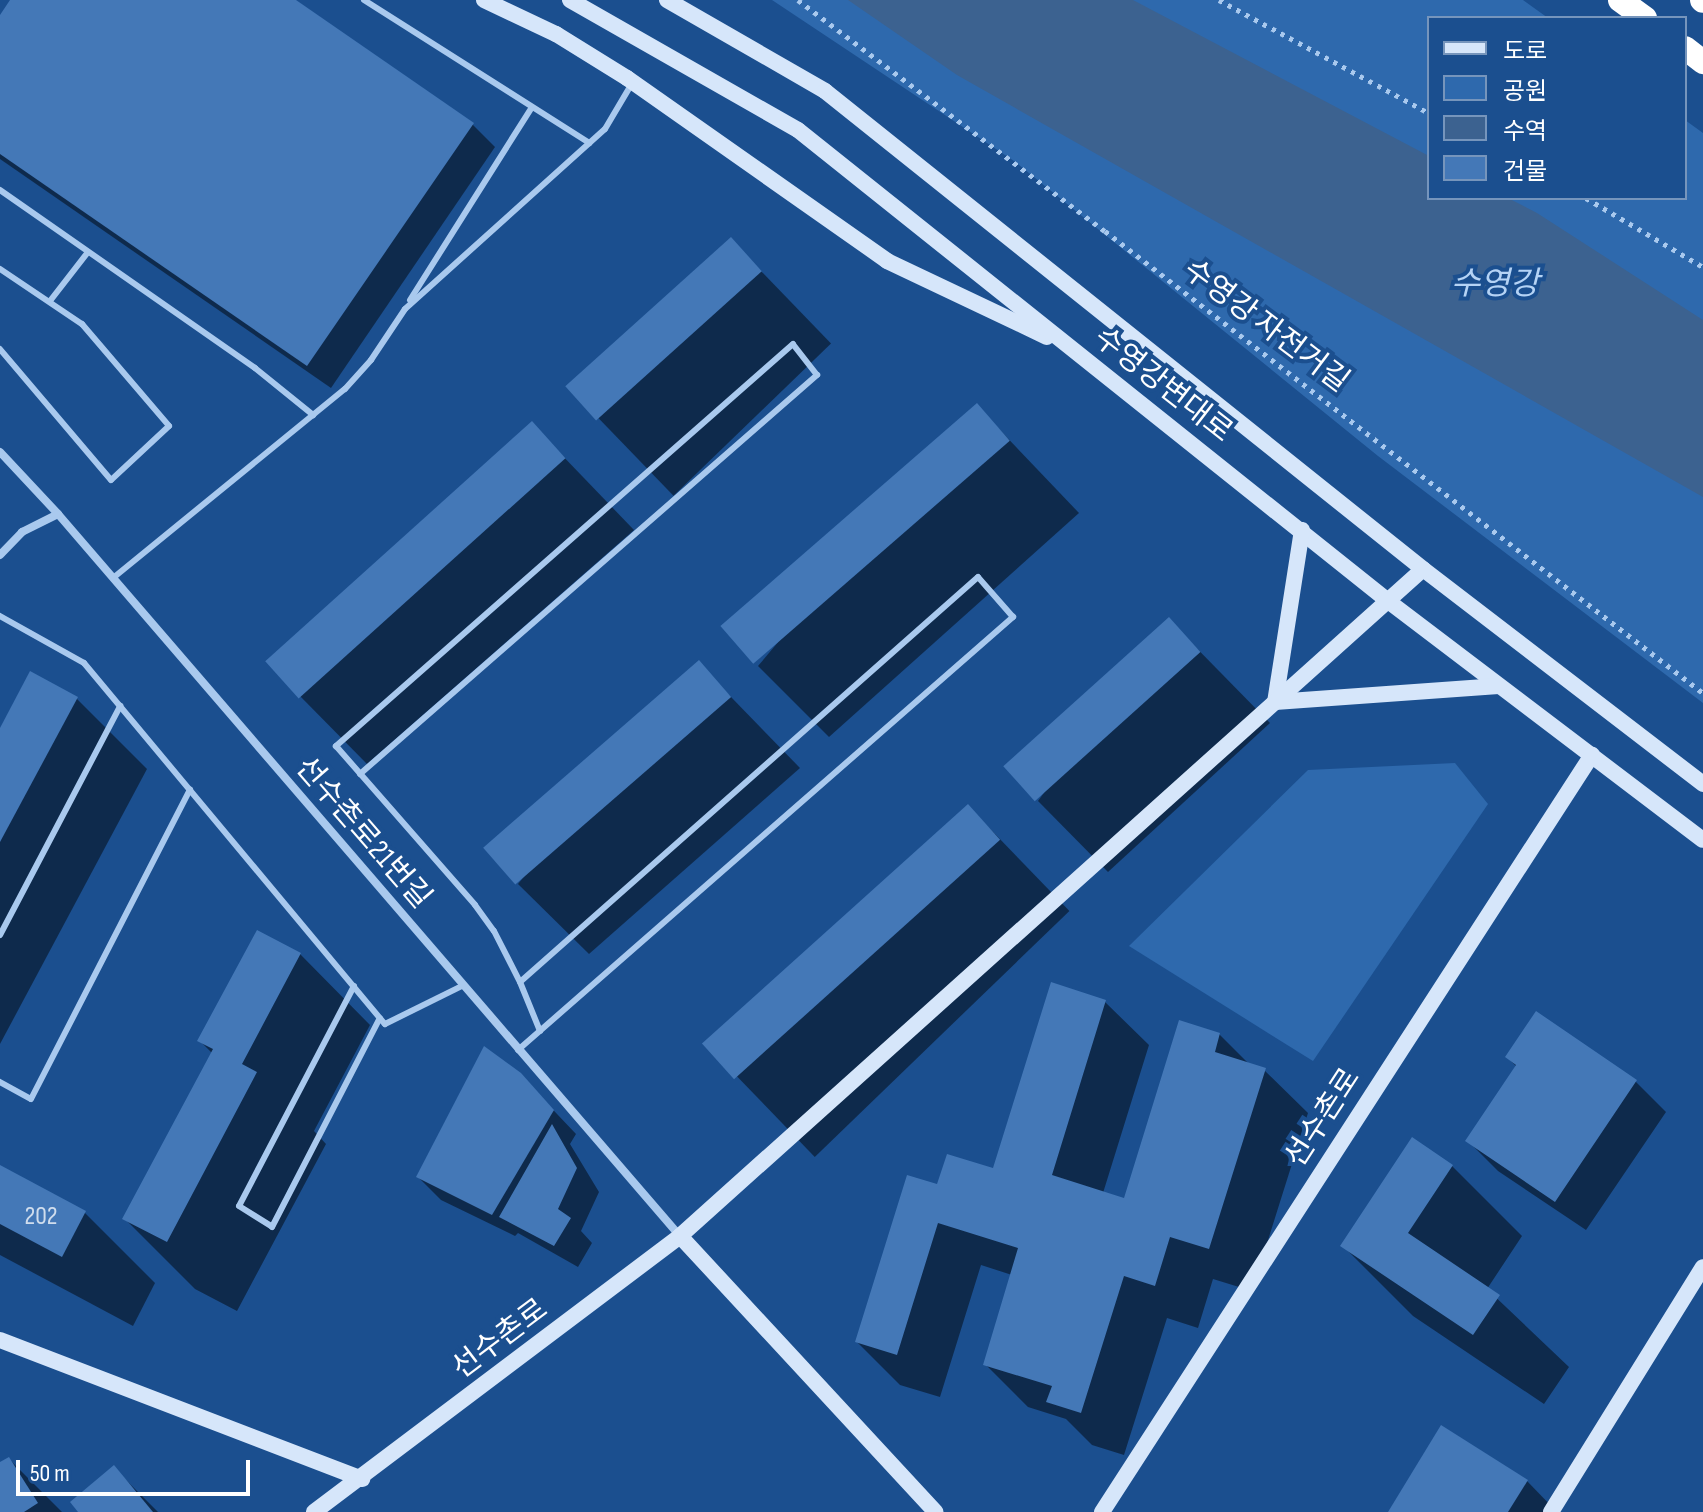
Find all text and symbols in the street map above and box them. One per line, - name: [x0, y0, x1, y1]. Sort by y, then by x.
- legend: [1427, 16, 1687, 200]
- text: 도로: [1503, 37, 1547, 66]
- text: 공원: [1503, 77, 1547, 106]
- text: 수역: [1503, 117, 1547, 146]
- text: 건물: [1503, 157, 1547, 186]
- street label: 수영강 자전거길: [1176, 252, 1356, 400]
- water label: 수영강: [1451, 266, 1539, 304]
- street label: 수영강변대로: [1087, 320, 1239, 450]
- street label: 선수촌로21번길: [288, 750, 438, 916]
- street label: 선수촌로: [1278, 1062, 1368, 1174]
- house number: 202: [24, 1201, 58, 1233]
- street label: 선수촌로: [445, 1291, 555, 1387]
- scale bar: [20, 1444, 254, 1494]
- text: 50 m: [30, 1459, 70, 1488]

